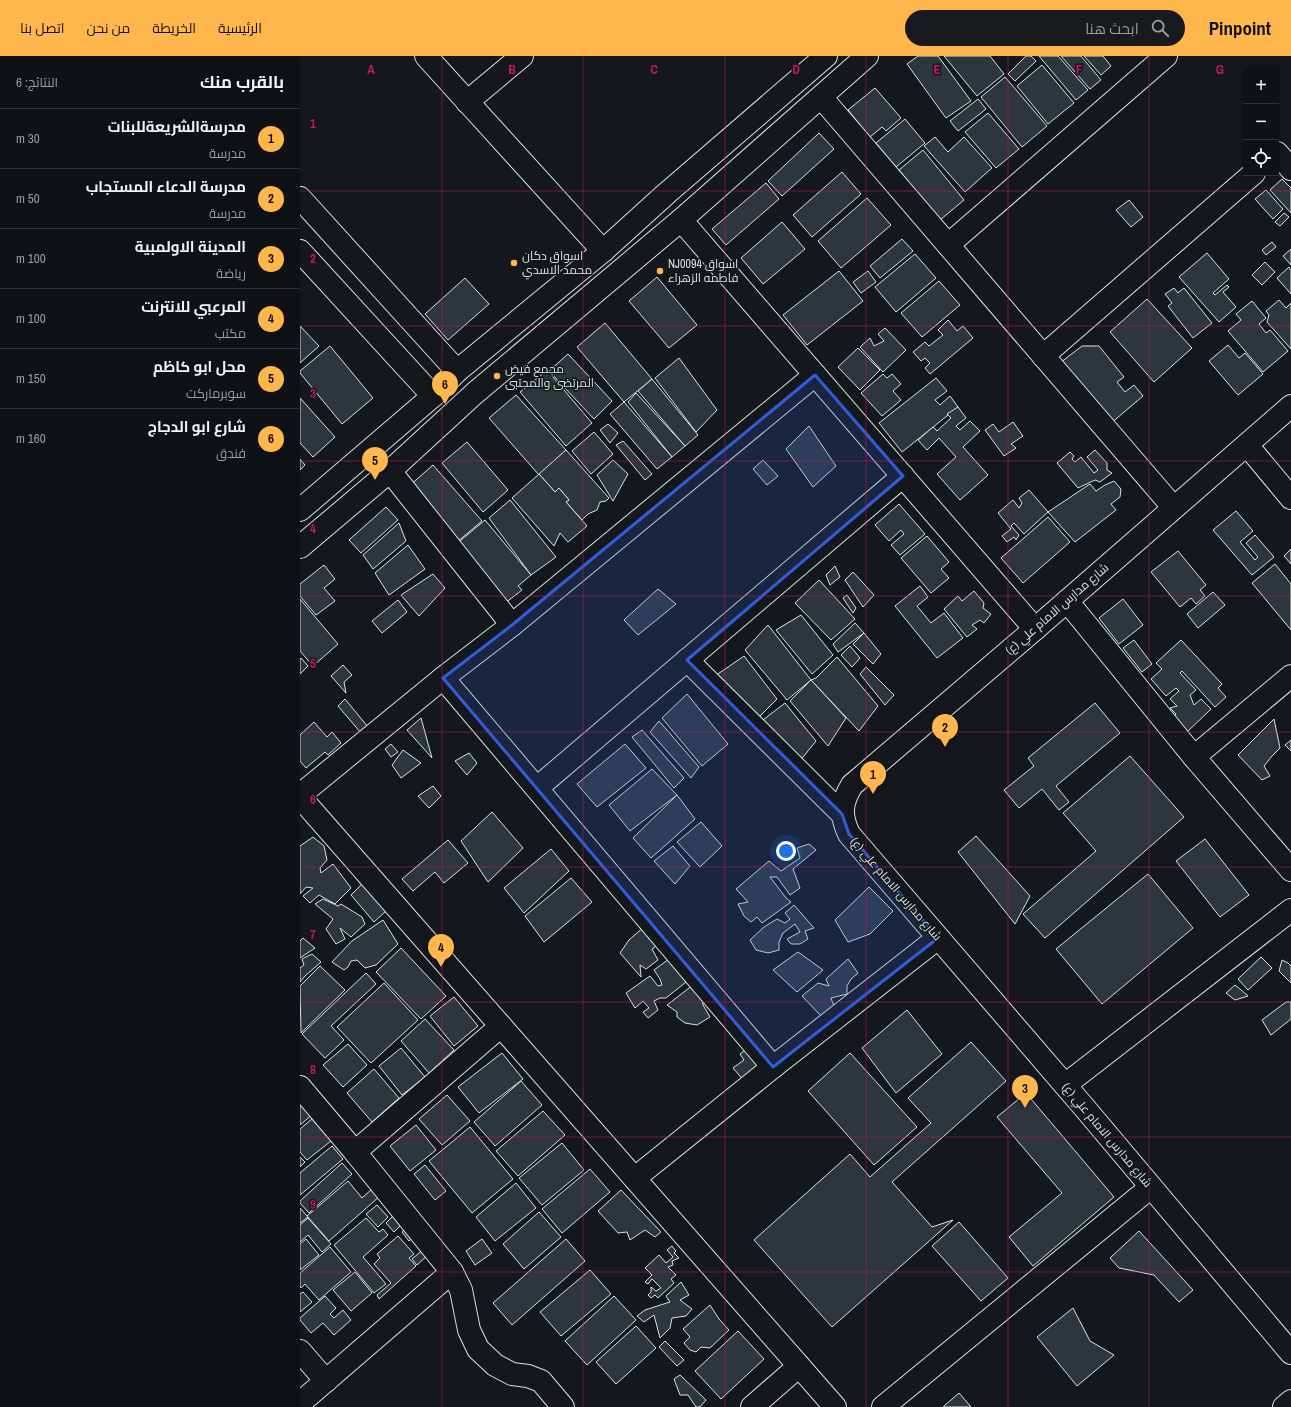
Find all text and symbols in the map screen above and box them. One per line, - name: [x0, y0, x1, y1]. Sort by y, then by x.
- search box: [905, 10, 1185, 46]
- text: Pinpoint: [1209, 15, 1271, 41]
- icon: search: [1149, 17, 1171, 39]
- text: ابحث هنا: [1085, 18, 1139, 39]
- text: اتصل بنا: [20, 19, 64, 37]
- text: من نحن: [86, 19, 130, 37]
- text: الخريطة: [152, 19, 196, 37]
- text: الرئيسية: [218, 19, 262, 37]
- text: A: [367, 61, 375, 78]
- text: B: [508, 61, 516, 78]
- text: C: [650, 61, 658, 78]
- text: D: [792, 61, 800, 78]
- text: E: [933, 61, 941, 78]
- text: F: [1076, 61, 1083, 78]
- text: G: [1216, 61, 1224, 78]
- map controls: [1243, 68, 1279, 176]
- button: +: [1243, 68, 1279, 104]
- text: بالقرب منك: [200, 70, 284, 93]
- text: النتائج: 6: [16, 74, 58, 91]
- button: −: [1243, 104, 1279, 140]
- text: 1: [310, 115, 316, 132]
- text: مدرسةالشريعةللبنات: [108, 116, 246, 137]
- text: 30 m: [16, 130, 40, 147]
- text: 1: [268, 130, 274, 147]
- button: locate: [1243, 140, 1279, 176]
- text: مدرسة: [209, 145, 246, 162]
- text: مدرسة الدعاء المستجاب: [86, 176, 246, 197]
- text: 50 m: [16, 190, 40, 207]
- text: 2: [268, 190, 274, 207]
- text: مدرسة: [209, 205, 246, 222]
- text: المدينة الاولمبية: [135, 236, 246, 257]
- place label: اسواق دكان محمد الاسدي: [522, 248, 592, 280]
- text: 100 m: [16, 250, 46, 267]
- text: 3: [268, 250, 274, 267]
- text: 2: [310, 250, 316, 267]
- place label: NJ0094 اسواق فاطمه الزهراء: [668, 256, 739, 286]
- marker: اسواق دكان محمد الاسدي: [509, 258, 519, 268]
- text: رياضة: [216, 265, 246, 282]
- marker: NJ0094 اسواق فاطمه الزهراء: [655, 266, 665, 276]
- text: المرعبي للانترنت: [141, 296, 246, 317]
- text: 100 m: [16, 310, 46, 327]
- text: 4: [268, 310, 274, 327]
- text: مكتب: [215, 325, 246, 342]
- text: محل ابو كاظم: [153, 356, 246, 377]
- place label: مجمع فيض المرتضى والمجتبى: [505, 361, 594, 391]
- text: 150 m: [16, 370, 46, 387]
- text: 5: [268, 370, 274, 387]
- pin: 6: [432, 371, 458, 404]
- marker: مجمع فيض المرتضى والمجتبى: [492, 371, 502, 381]
- text: سوبرماركت: [186, 385, 246, 402]
- text: 3: [310, 385, 316, 402]
- text: شارع ابو الدجاج: [148, 416, 246, 437]
- text: 160 m: [16, 430, 46, 447]
- text: 6: [268, 430, 274, 447]
- text: فندق: [216, 445, 246, 462]
- pin: 5: [362, 447, 388, 480]
- text: 4: [310, 520, 316, 537]
- street label: شارع مدارس الامام علي (ع): [1002, 560, 1113, 660]
- text: 5: [310, 655, 316, 672]
- pin: 2: [932, 714, 958, 747]
- pin: 1: [860, 761, 886, 794]
- text: 6: [310, 791, 316, 808]
- street label: شارع مدارس الامام علي (ع): [845, 834, 945, 945]
- your location: [776, 841, 796, 861]
- text: 7: [310, 926, 316, 943]
- pin: 4: [428, 934, 454, 967]
- text: 8: [310, 1061, 316, 1078]
- pin: 3: [1012, 1075, 1038, 1108]
- street label: شارع مدارس الامام علي (ع): [1057, 1079, 1156, 1192]
- text: 9: [310, 1196, 316, 1213]

